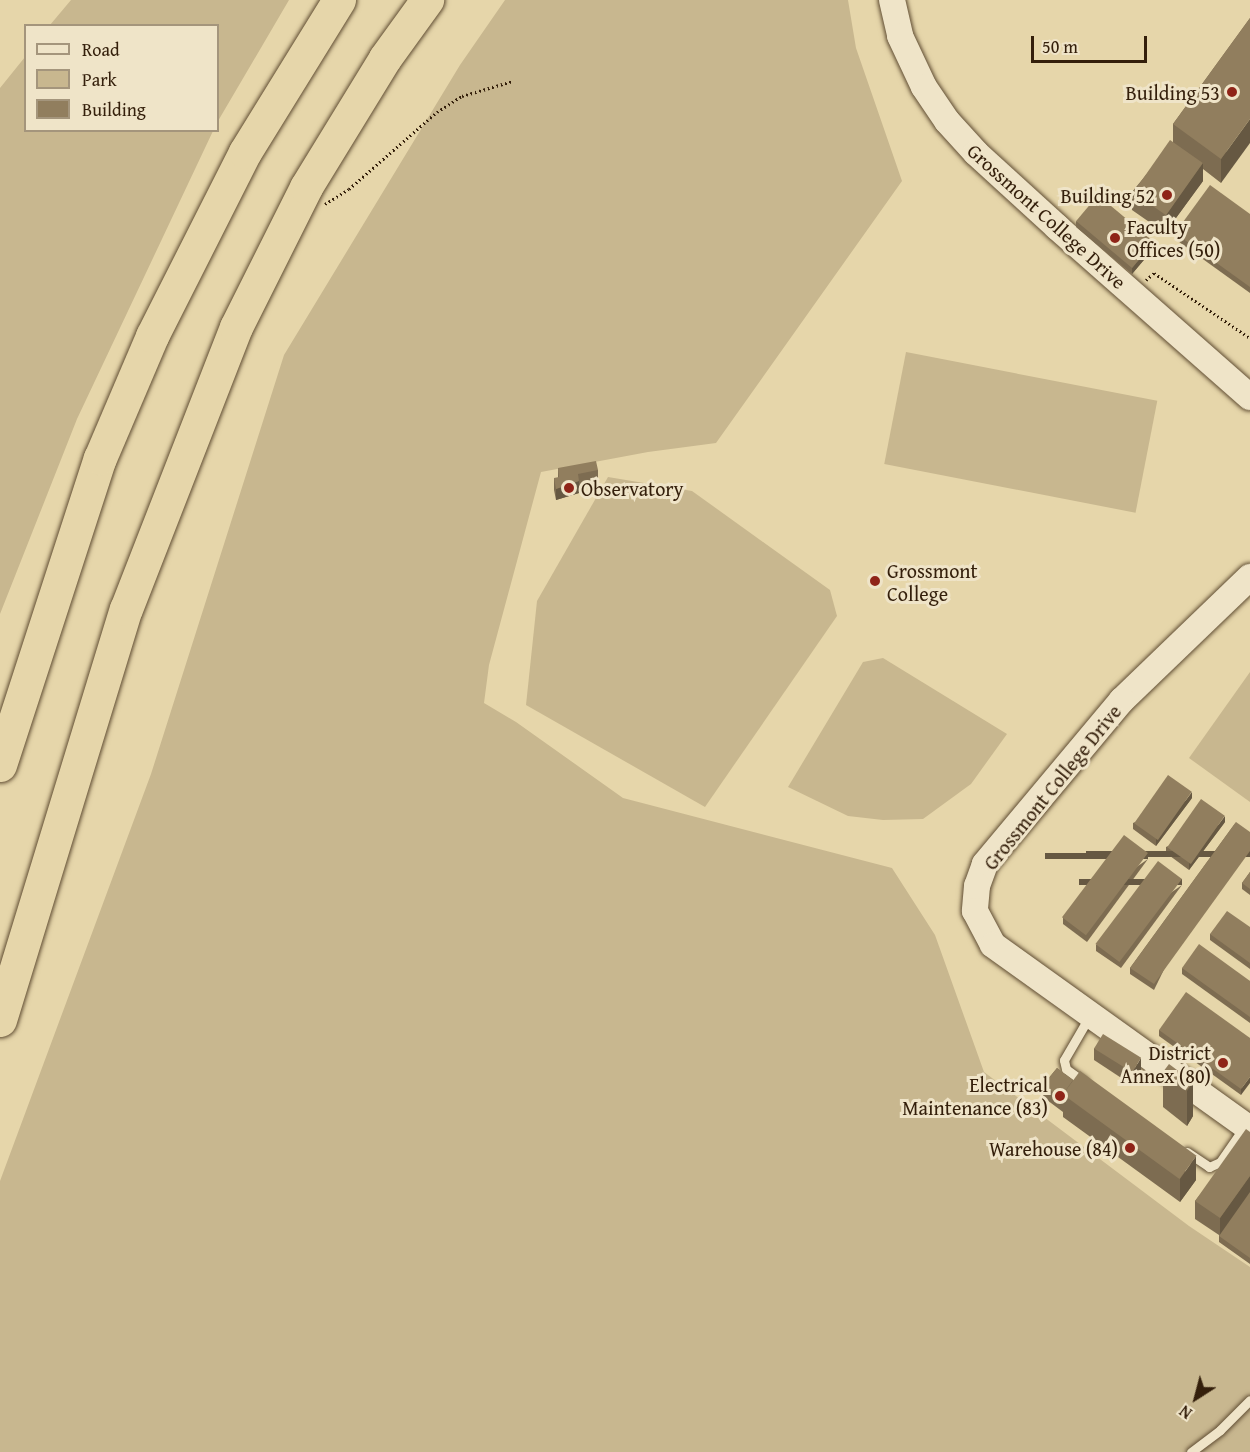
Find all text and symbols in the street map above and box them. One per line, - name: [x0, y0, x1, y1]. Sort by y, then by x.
- legend: [24, 24, 219, 132]
- scale bar: [1034, 24, 1150, 62]
- text: 50 m: [1042, 33, 1078, 60]
- text: Road: [82, 36, 120, 63]
- text: Park: [82, 66, 117, 93]
- place label: Building 53: [1125, 80, 1220, 104]
- marker: Building 53: [1225, 85, 1239, 99]
- text: Building: [82, 96, 146, 123]
- street label: Grossmont College Drive: [963, 138, 1131, 294]
- place label: Building 52: [1060, 183, 1155, 207]
- marker: Building 52: [1160, 188, 1174, 202]
- place label: Faculty Offices (50): [1127, 214, 1220, 261]
- marker: Faculty Offices (50): [1108, 231, 1122, 245]
- place label: Observatory: [581, 476, 684, 500]
- marker: Observatory: [562, 481, 576, 495]
- place label: Grossmont College: [887, 558, 978, 605]
- marker: Grossmont College: [868, 574, 882, 588]
- street label: Grossmont College Drive: [978, 700, 1126, 874]
- place label: District Annex (80): [1121, 1040, 1211, 1087]
- marker: District Annex (80): [1216, 1056, 1230, 1070]
- place label: Electrical Maintenance (83): [902, 1072, 1048, 1119]
- marker: Electrical Maintenance (83): [1053, 1089, 1067, 1103]
- place label: Warehouse (84): [989, 1136, 1118, 1160]
- marker: Warehouse (84): [1123, 1141, 1137, 1155]
- north arrow: [1166, 1368, 1226, 1428]
- text: N: [1174, 1400, 1197, 1425]

